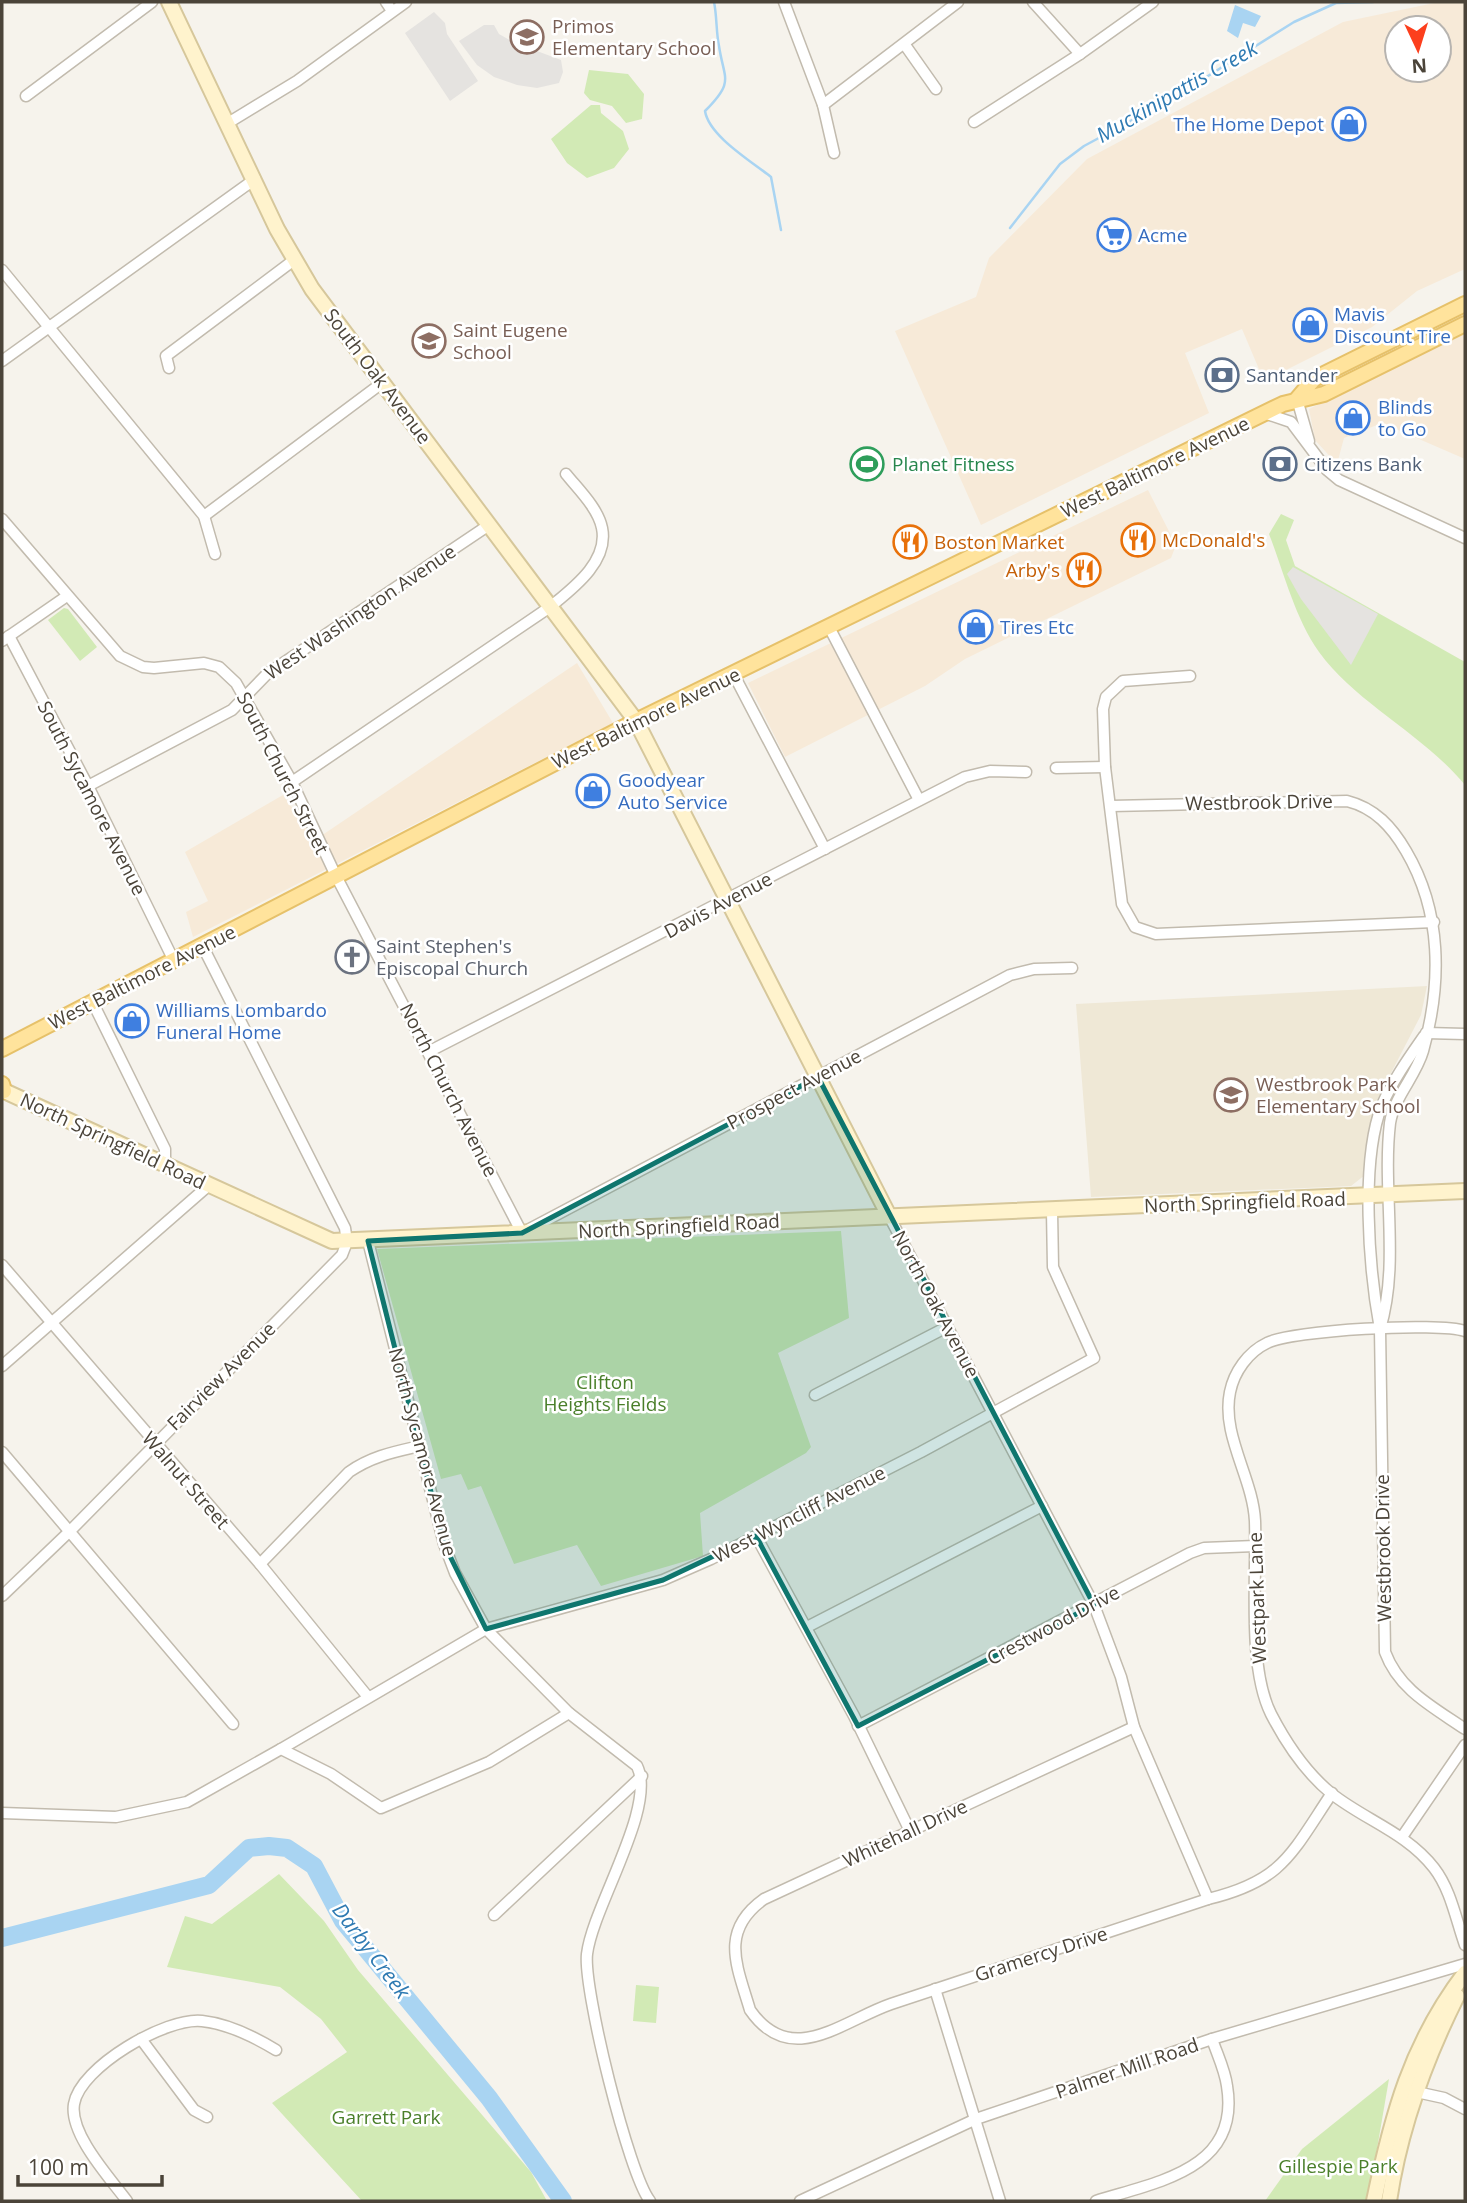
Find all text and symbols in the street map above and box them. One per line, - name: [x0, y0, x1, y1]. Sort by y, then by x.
- place label: Primos Elementary School: [552, 13, 716, 61]
- north arrow: [1383, 14, 1453, 84]
- school or university icon: Primos Elementary School: [508, 18, 546, 56]
- water label: Muckinipattis Creek: [1091, 33, 1263, 149]
- text: N: [1411, 52, 1428, 79]
- shop icon: The Home Depot: [1330, 105, 1368, 143]
- place label: The Home Depot: [1173, 111, 1324, 137]
- supermarket icon: Acme: [1095, 216, 1133, 254]
- place label: Acme: [1138, 222, 1187, 248]
- place label: Mavis Discount Tire: [1334, 301, 1451, 349]
- street label: South Oak Avenue: [318, 303, 438, 449]
- shop icon: Mavis Discount Tire: [1291, 306, 1329, 344]
- place label: Saint Eugene School: [453, 317, 568, 365]
- school or university icon: Saint Eugene School: [410, 322, 448, 360]
- bank icon: Santander: [1203, 356, 1241, 394]
- place label: Santander: [1246, 362, 1338, 388]
- place label: Blinds to Go: [1378, 394, 1432, 442]
- shop icon: Blinds to Go: [1334, 399, 1372, 437]
- street label: West Baltimore Avenue: [1056, 410, 1254, 524]
- sports icon: Planet Fitness: [848, 445, 886, 483]
- bank icon: Citizens Bank: [1261, 445, 1299, 483]
- place label: Planet Fitness: [892, 451, 1015, 477]
- place label: Citizens Bank: [1304, 451, 1422, 477]
- restaurant icon: McDonald's: [1119, 521, 1157, 559]
- restaurant icon: Boston Market: [891, 523, 929, 561]
- place label: McDonald's: [1162, 527, 1265, 553]
- place label: Boston Market: [934, 529, 1065, 555]
- street label: West Washington Avenue: [259, 538, 461, 686]
- restaurant icon: Arby's: [1065, 551, 1103, 589]
- place label: Arby's: [1006, 557, 1060, 583]
- shop icon: Tires Etc: [957, 608, 995, 646]
- place label: Tires Etc: [1000, 614, 1074, 640]
- street label: West Baltimore Avenue: [547, 661, 745, 775]
- street label: South Church Street: [231, 688, 335, 859]
- street label: South Sycamore Avenue: [32, 696, 152, 900]
- place label: Goodyear Auto Service: [618, 767, 728, 815]
- shop icon: Goodyear Auto Service: [574, 772, 612, 810]
- street label: Westbrook Drive: [1185, 788, 1333, 816]
- street label: Davis Avenue: [659, 866, 777, 944]
- street label: West Baltimore Avenue: [44, 918, 240, 1036]
- place label: Saint Stephen's Episcopal Church: [376, 933, 528, 981]
- church icon: Saint Stephen's Episcopal Church: [333, 938, 371, 976]
- place label: Williams Lombardo Funeral Home: [156, 997, 327, 1045]
- street label: North Church Avenue: [394, 999, 504, 1181]
- shop icon: Williams Lombardo Funeral Home: [113, 1002, 151, 1040]
- street label: Prospect Avenue: [722, 1043, 866, 1135]
- place label: Westbrook Park Elementary School: [1256, 1071, 1420, 1119]
- school or university icon: Westbrook Park Elementary School: [1212, 1076, 1250, 1114]
- street label: North Springfield Road: [16, 1087, 210, 1195]
- street label: North Springfield Road: [1144, 1185, 1346, 1219]
- street label: North Springfield Road: [577, 1208, 781, 1244]
- street label: North Oak Avenue: [886, 1226, 986, 1382]
- street label: Fairview Avenue: [161, 1316, 281, 1436]
- street label: North Sycamore Avenue: [383, 1345, 463, 1559]
- park label: Clifton Heights Fields: [544, 1369, 666, 1417]
- street label: Walnut Street: [137, 1426, 236, 1534]
- street label: West Wyncliff Avenue: [708, 1459, 890, 1569]
- street label: Westbrook Drive: [1369, 1474, 1397, 1622]
- street label: Westpark Lane: [1242, 1532, 1272, 1664]
- street label: Crestwood Drive: [982, 1579, 1124, 1671]
- street label: Whitehall Drive: [838, 1793, 972, 1873]
- water label: Darby Creek: [327, 1897, 418, 2005]
- street label: Gramercy Drive: [971, 1920, 1111, 1988]
- street label: Palmer Mill Road: [1052, 2031, 1202, 2105]
- park label: Garrett Park: [332, 2104, 440, 2130]
- scale bar: [18, 2144, 161, 2188]
- text: 100 m: [28, 2153, 89, 2181]
- park label: Gillespie Park: [1278, 2153, 1398, 2179]

